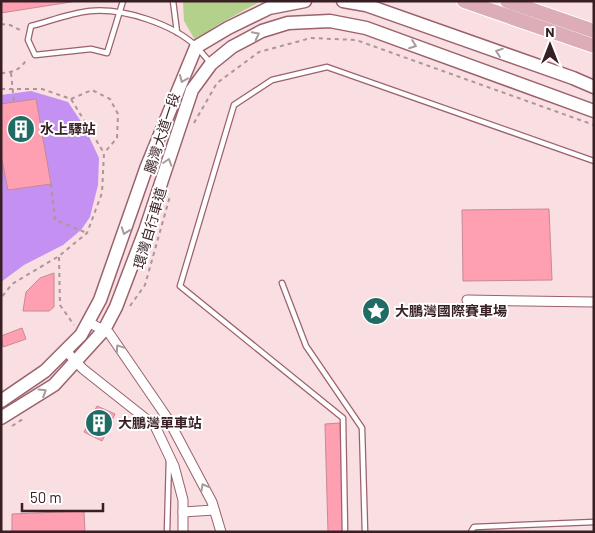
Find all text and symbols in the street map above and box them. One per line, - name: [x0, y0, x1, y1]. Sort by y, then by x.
- north arrow: [525, 20, 575, 70]
- text: N: [545, 23, 555, 40]
- one-way arrow: [251, 31, 260, 41]
- one-way arrow: [408, 39, 417, 49]
- one-way arrow: [495, 48, 504, 58]
- one-way arrow: [179, 74, 189, 83]
- street label: 鵬灣大道一段: [140, 90, 183, 175]
- building icon: 水上驛站: [6, 114, 36, 144]
- place label: 水上驛站: [40, 120, 96, 137]
- one-way arrow: [162, 158, 172, 167]
- street label: 環灣自行車道: [130, 185, 169, 271]
- one-way arrow: [121, 226, 131, 234]
- place icon: 大鵬灣國際賽車場: [361, 296, 391, 326]
- place label: 大鵬灣國際賽車場: [395, 302, 507, 319]
- one-way arrow: [116, 344, 125, 354]
- one-way arrow: [38, 389, 47, 399]
- building icon: 大鵬灣單車站: [84, 408, 114, 438]
- place label: 大鵬灣單車站: [118, 414, 202, 431]
- scale bar: [22, 480, 104, 512]
- one-way arrow: [200, 483, 210, 492]
- text: 50 m: [30, 488, 62, 506]

